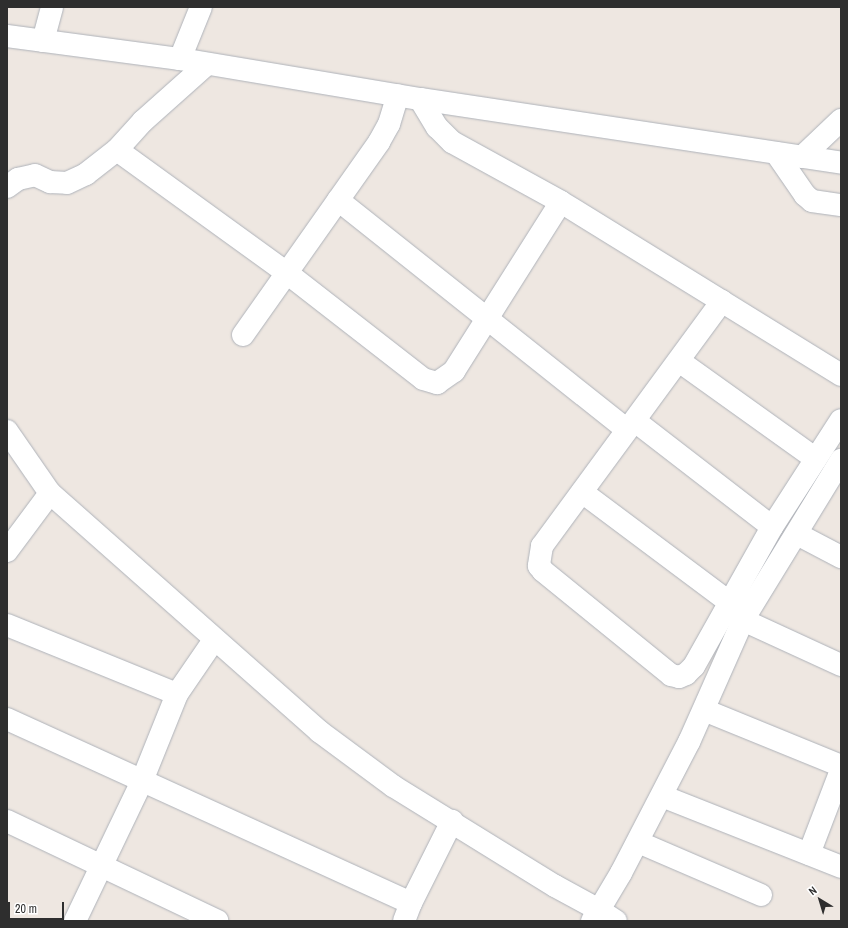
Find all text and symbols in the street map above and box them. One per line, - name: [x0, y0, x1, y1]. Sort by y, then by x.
- north arrow: [800, 880, 840, 920]
- text: N: [806, 883, 819, 898]
- scale bar: [10, 894, 66, 920]
- text: 20 m: [15, 901, 37, 917]

